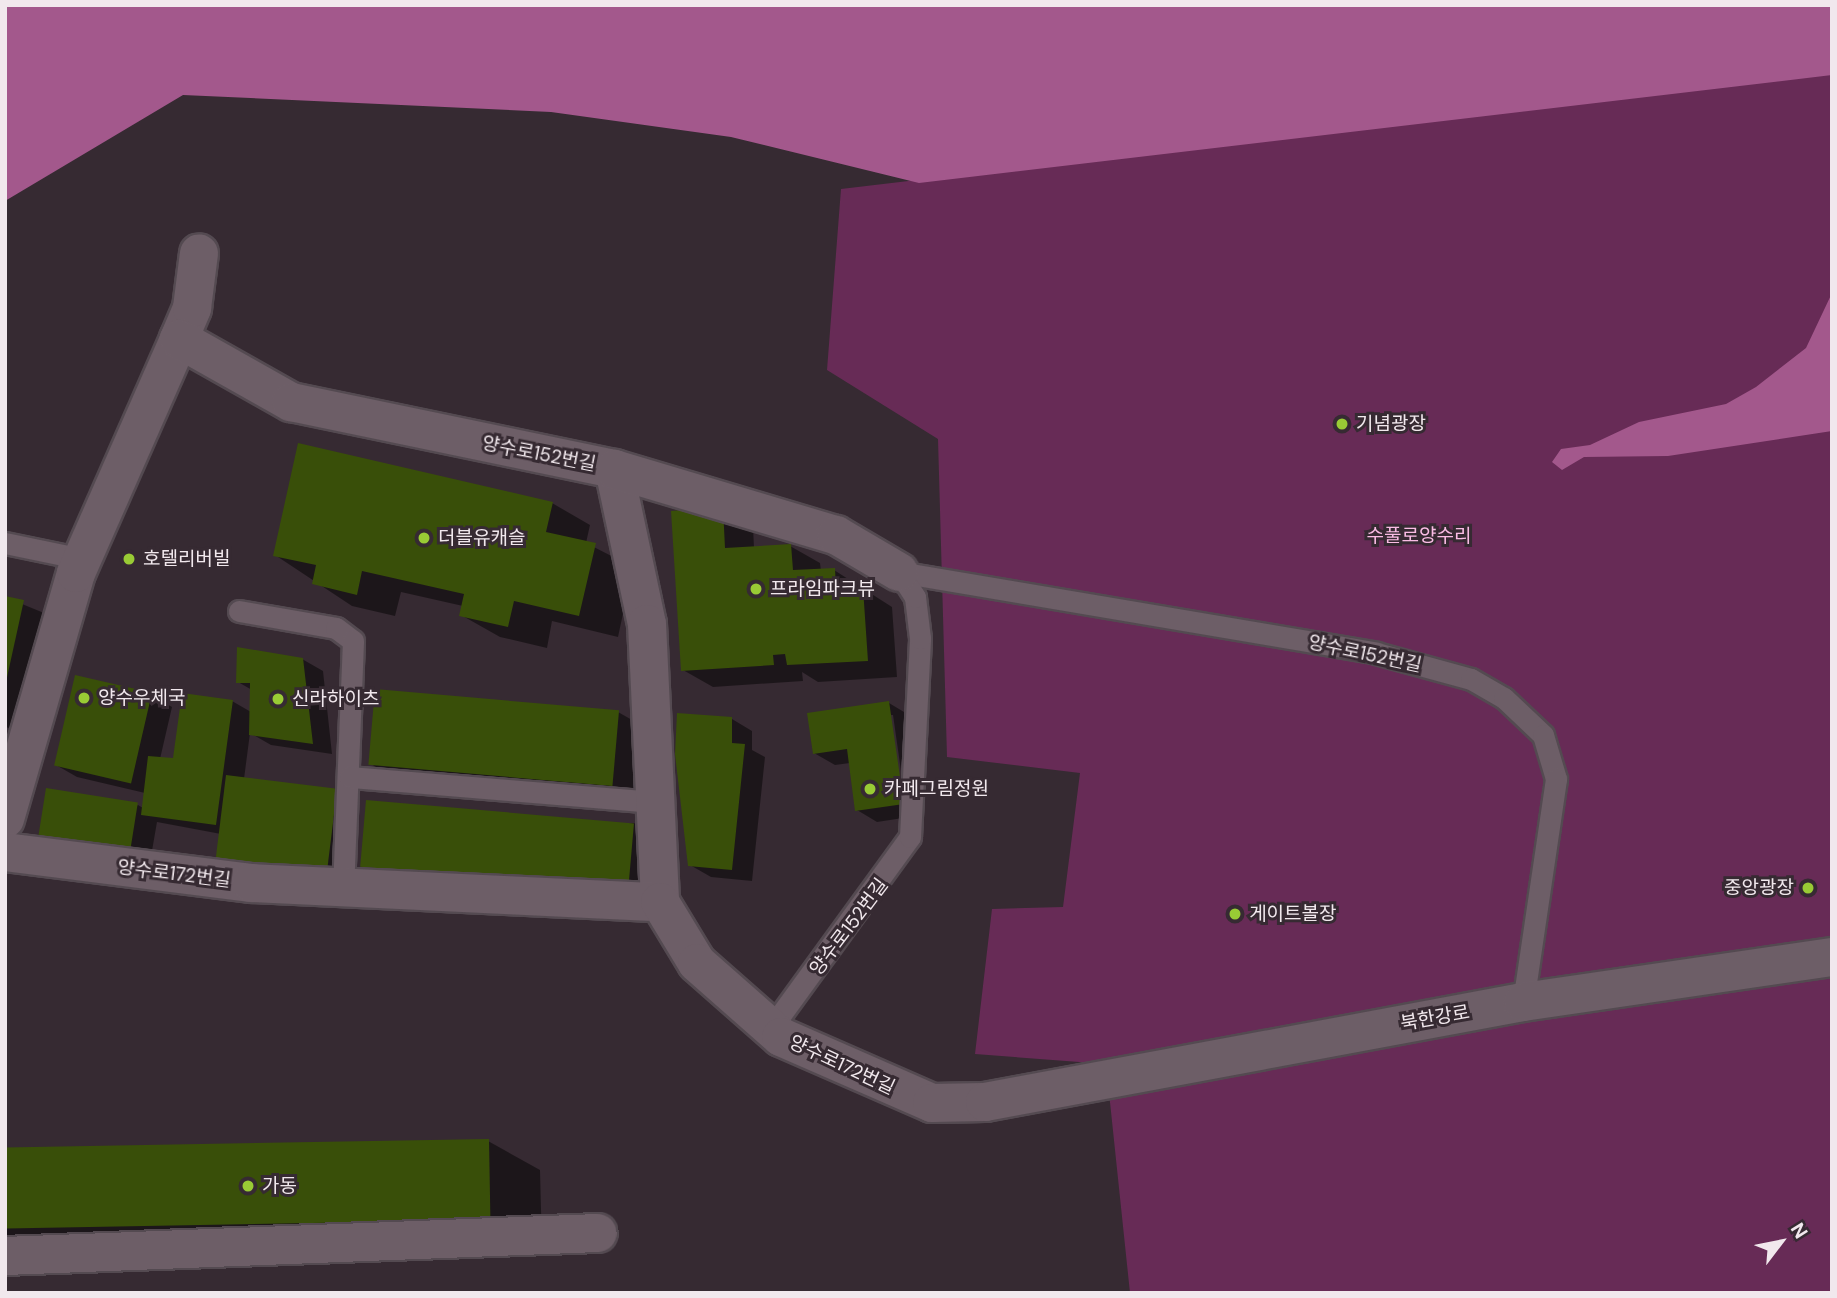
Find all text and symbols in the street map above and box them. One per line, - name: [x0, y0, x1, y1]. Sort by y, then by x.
- place label: 기념광장: [1356, 413, 1426, 435]
- marker: 기념광장: [1334, 416, 1350, 432]
- street label: 양수로152번길: [480, 432, 598, 476]
- park label: 수풀로양수리: [1367, 525, 1471, 547]
- place label: 더블유캐슬: [438, 527, 525, 549]
- marker: 더블유캐슬: [416, 530, 432, 546]
- place label: 호텔리버빌: [143, 548, 230, 570]
- marker: 호텔리버빌: [121, 551, 137, 567]
- place label: 프라임파크뷰: [770, 578, 875, 600]
- marker: 프라임파크뷰: [748, 581, 764, 597]
- street label: 양수로152번길: [1306, 631, 1424, 677]
- place label: 양수우체국: [98, 687, 185, 709]
- place label: 신라하이츠: [292, 688, 379, 710]
- marker: 양수우체국: [76, 690, 92, 706]
- marker: 신라하이츠: [270, 691, 286, 707]
- place label: 카페그림정원: [884, 778, 989, 800]
- marker: 카페그림정원: [862, 781, 878, 797]
- street label: 양수로172번길: [116, 856, 232, 892]
- street label: 양수로152번길: [805, 874, 893, 980]
- place label: 중앙광장: [1724, 877, 1794, 899]
- marker: 중앙광장: [1800, 880, 1816, 896]
- place label: 게이트볼장: [1249, 903, 1336, 925]
- marker: 게이트볼장: [1227, 906, 1243, 922]
- street label: 북한강로: [1399, 1001, 1471, 1035]
- street label: 양수로172번길: [786, 1031, 898, 1099]
- place label: 가동: [262, 1175, 297, 1197]
- marker: 가동: [240, 1178, 256, 1194]
- north arrow: [1746, 1207, 1816, 1277]
- text: N: [1785, 1218, 1814, 1243]

